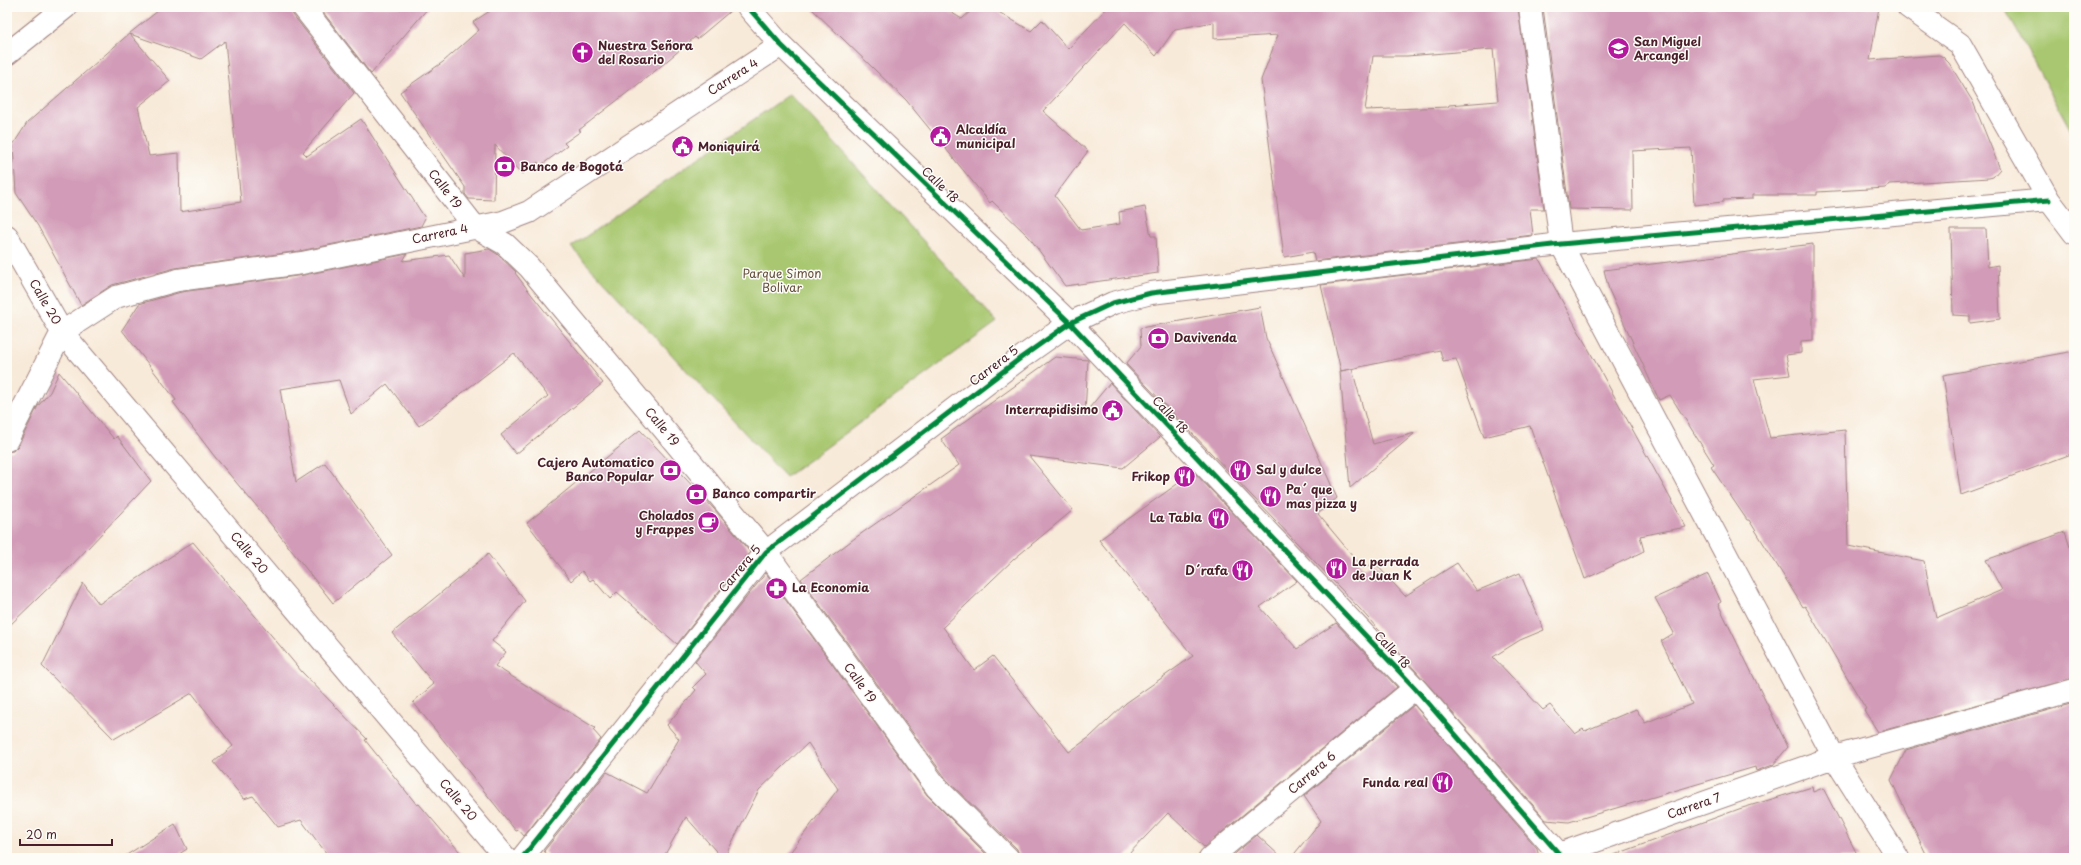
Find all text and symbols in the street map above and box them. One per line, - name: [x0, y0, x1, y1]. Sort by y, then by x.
- place label: San Miguel Arcangel: [1633, 32, 1701, 64]
- place label: Nuestra Señora del Rosario: [598, 36, 694, 68]
- school or university icon: San Miguel Arcangel: [1606, 36, 1632, 62]
- church icon: Nuestra Señora del Rosario: [569, 40, 595, 66]
- street label: Carrera 4: [704, 53, 761, 99]
- place label: Alcaldía municipal: [956, 120, 1016, 152]
- public building icon: Alcaldía municipal: [928, 124, 954, 150]
- public building icon: Moniquirá: [670, 134, 696, 160]
- place label: Moniquirá: [698, 137, 761, 155]
- bank icon: Banco de Bogotá: [492, 154, 518, 180]
- place label: Banco de Bogotá: [520, 157, 624, 175]
- street label: Calle 18: [918, 162, 963, 207]
- street label: Calle 19: [425, 165, 467, 212]
- street label: Carrera 4: [410, 218, 470, 248]
- park label: Parque Simon Bolivar: [743, 264, 821, 296]
- street label: Calle 20: [26, 275, 66, 328]
- bank icon: Davivenda: [1145, 325, 1171, 351]
- place label: Davivenda: [1174, 328, 1237, 346]
- street label: Carrera 5: [965, 341, 1022, 390]
- street label: Calle 18: [1149, 391, 1193, 437]
- public building icon: Interrapidisimo: [1100, 397, 1126, 423]
- place label: Interrapidisimo: [1005, 400, 1098, 418]
- street label: Calle 19: [641, 403, 684, 450]
- place label: Cajero Automatico Banco Popular: [537, 453, 655, 485]
- bank icon: Cajero Automatico Banco Popular: [657, 457, 683, 483]
- restaurant icon: Sal y dulce: [1228, 457, 1254, 483]
- place label: Sal y dulce: [1256, 460, 1322, 478]
- restaurant icon: Frikop: [1172, 464, 1198, 490]
- place label: Frikop: [1131, 467, 1170, 485]
- place label: Pa´ que mas pizza y: [1286, 480, 1357, 512]
- bank icon: Banco compartir: [683, 481, 709, 507]
- place label: Banco compartir: [712, 484, 817, 502]
- restaurant icon: Pa´ que mas pizza y: [1258, 484, 1284, 510]
- restaurant icon: La Tabla: [1205, 505, 1231, 531]
- place label: Cholados y Frappes: [635, 506, 694, 538]
- place label: La Tabla: [1150, 508, 1202, 526]
- cafe icon: Cholados y Frappes: [696, 510, 722, 536]
- street label: Calle 20: [227, 527, 273, 578]
- street label: Carrera 5: [714, 541, 765, 596]
- place label: La perrada de Juan K: [1352, 552, 1420, 584]
- restaurant icon: La perrada de Juan K: [1324, 556, 1350, 582]
- restaurant icon: D´rafa: [1230, 558, 1256, 584]
- place label: D´rafa: [1185, 561, 1229, 579]
- pharmacy icon: La Economia: [764, 575, 790, 601]
- place label: La Economia: [792, 578, 870, 596]
- street label: Calle 18: [1371, 626, 1415, 672]
- street label: Calle 19: [840, 659, 882, 706]
- street label: Carrera 6: [1283, 747, 1339, 798]
- restaurant icon: Funda real: [1430, 770, 1456, 796]
- place label: Funda real: [1362, 773, 1428, 791]
- street label: Calle 20: [436, 774, 482, 825]
- street label: Carrera 7: [1664, 787, 1723, 823]
- scale bar: [20, 821, 112, 847]
- text: 20 m: [26, 825, 57, 843]

